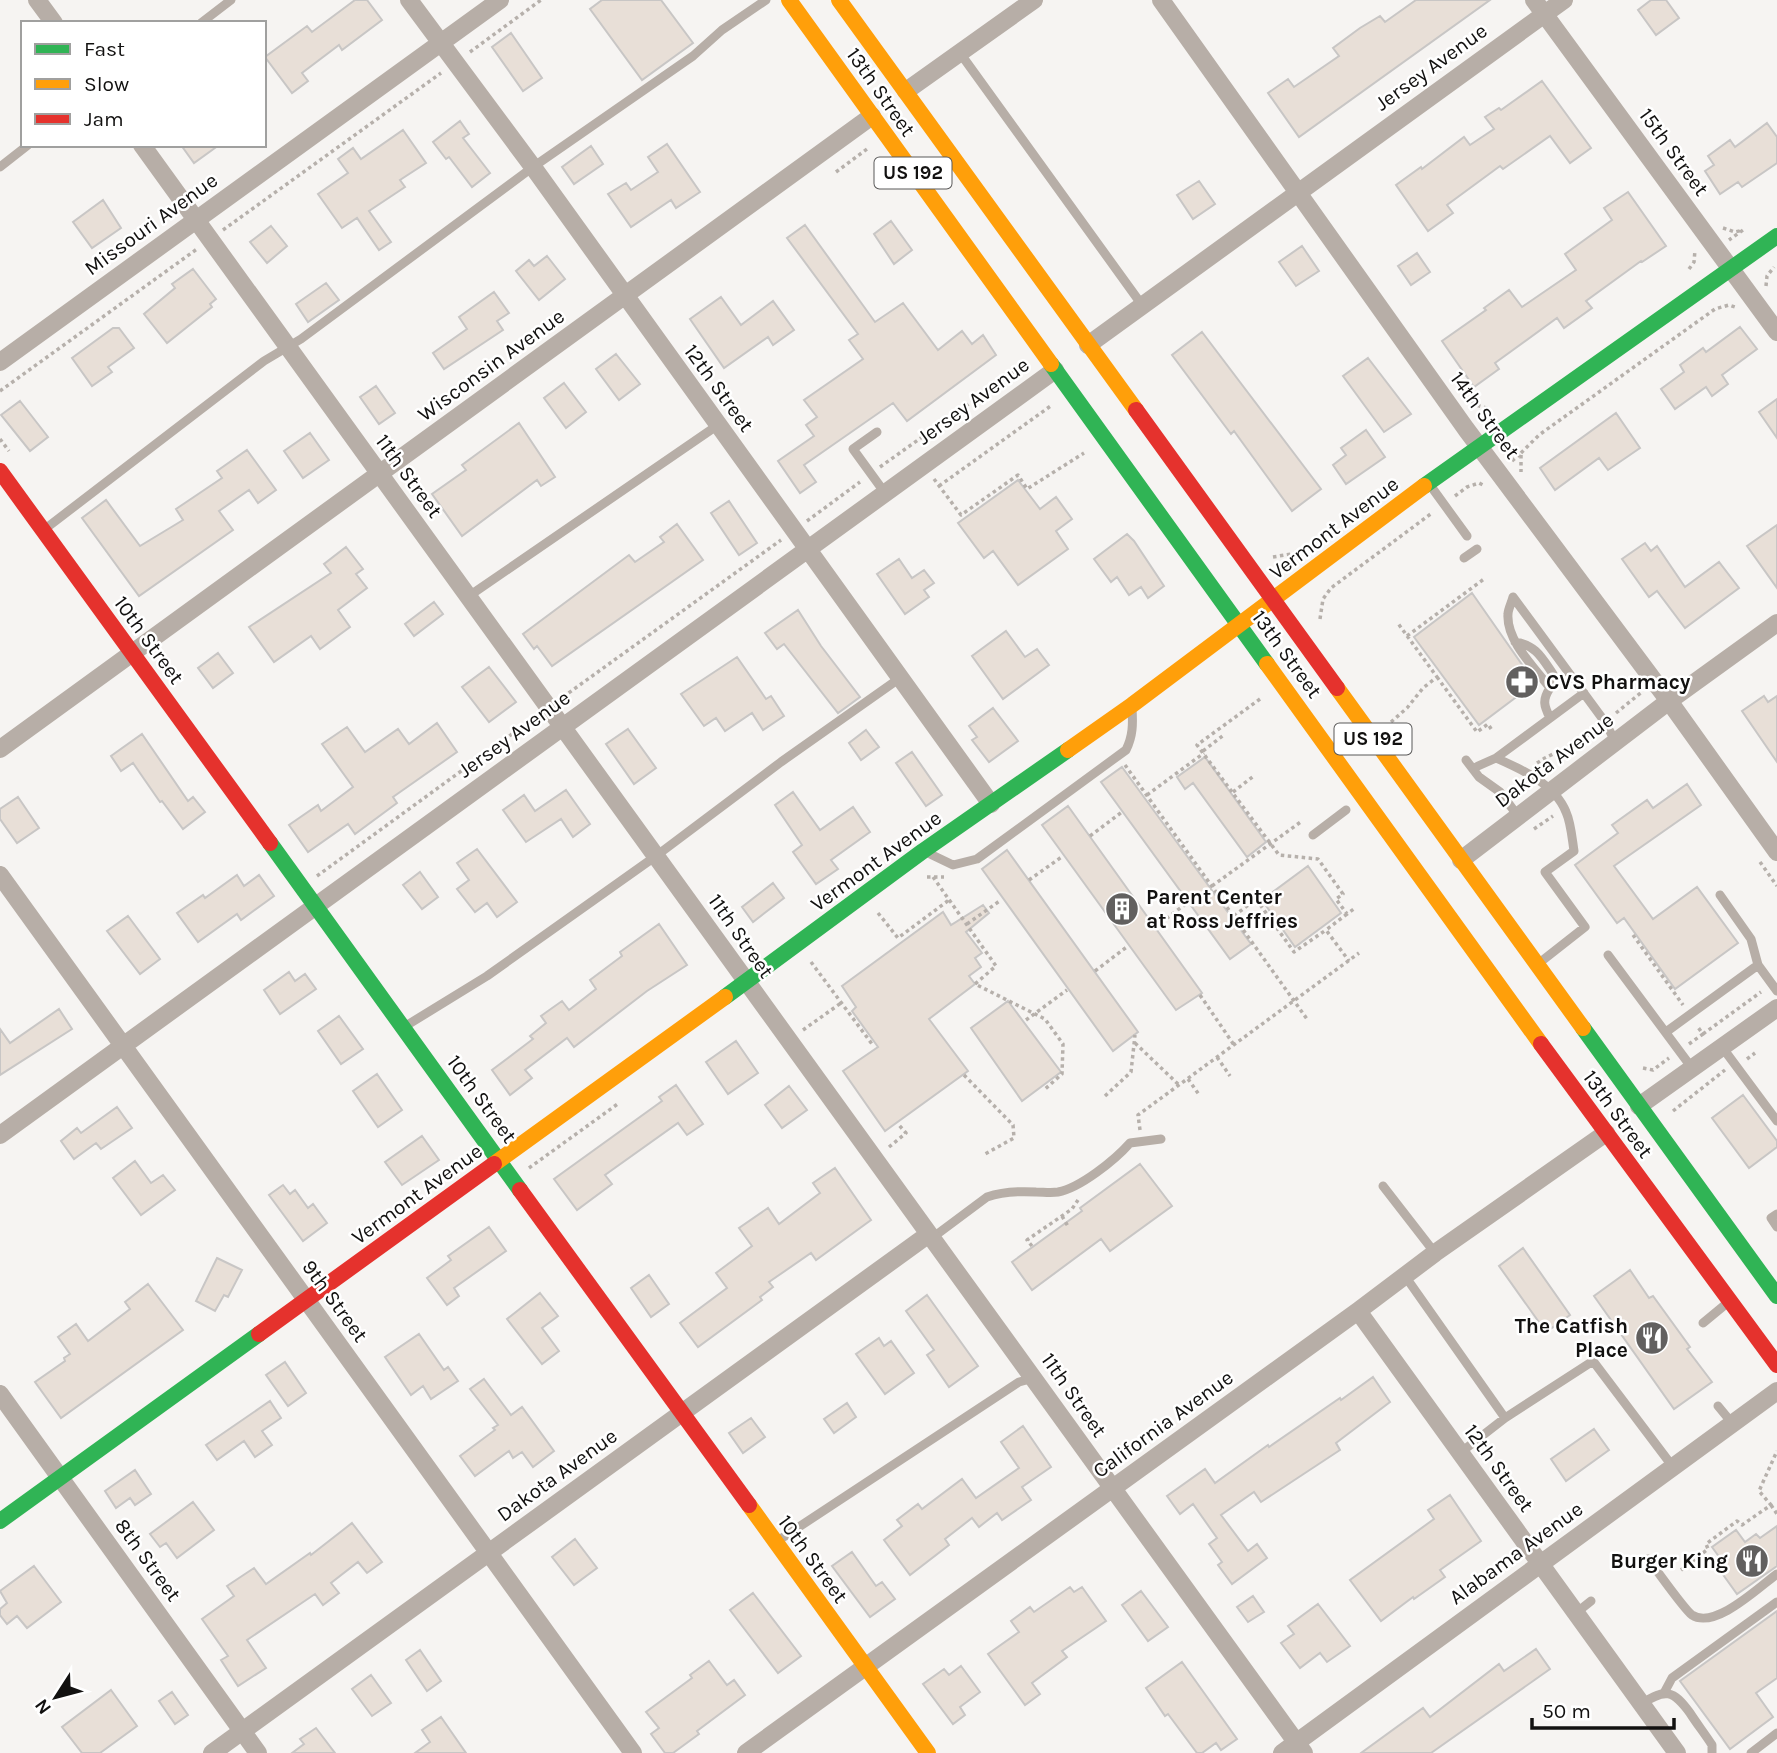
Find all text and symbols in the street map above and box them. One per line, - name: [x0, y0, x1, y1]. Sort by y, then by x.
- street label: Jersey Avenue: [1370, 18, 1492, 116]
- legend: [21, 21, 266, 147]
- text: Fast: [84, 37, 125, 61]
- street label: 13th Street: [842, 43, 920, 141]
- text: Slow: [84, 72, 129, 96]
- street label: 15th Street: [1634, 104, 1714, 200]
- text: Jam: [84, 107, 124, 131]
- road number: US 192: [874, 158, 951, 188]
- street label: Missouri Avenue: [80, 168, 222, 280]
- street label: Wisconsin Avenue: [413, 304, 569, 426]
- street label: 12th Street: [679, 340, 759, 437]
- street label: Jersey Avenue: [912, 352, 1034, 450]
- street label: 14th Street: [1445, 367, 1525, 463]
- street label: 11th Street: [371, 430, 447, 522]
- street label: Vermont Avenue: [1265, 472, 1403, 584]
- street label: 10th Street: [109, 591, 189, 689]
- street label: 13th Street: [1247, 605, 1327, 703]
- pharmacy icon: CVS Pharmacy: [1503, 663, 1541, 701]
- place label: CVS Pharmacy: [1546, 670, 1691, 694]
- street label: Jersey Avenue: [453, 685, 575, 783]
- street label: Dakota Avenue: [1490, 708, 1618, 812]
- road number: US 192: [1334, 724, 1412, 754]
- street label: Vermont Avenue: [806, 806, 946, 916]
- place label: Parent Center at Ross Jeffries: [1146, 885, 1298, 933]
- street label: 11th Street: [703, 889, 779, 983]
- building icon: Parent Center at Ross Jeffries: [1103, 890, 1141, 928]
- street label: 10th Street: [442, 1050, 522, 1148]
- street label: 13th Street: [1578, 1065, 1658, 1163]
- street label: Vermont Avenue: [347, 1139, 487, 1249]
- street label: 9th Street: [297, 1255, 373, 1347]
- place label: The Catfish Place: [1515, 1314, 1628, 1362]
- restaurant icon: The Catfish Place: [1633, 1319, 1671, 1357]
- street label: 11th Street: [1036, 1348, 1112, 1442]
- street label: California Avenue: [1088, 1365, 1238, 1483]
- street label: 12th Street: [1459, 1420, 1539, 1517]
- street label: Dakota Avenue: [492, 1423, 622, 1527]
- street label: Alabama Avenue: [1445, 1497, 1587, 1609]
- street label: 10th Street: [773, 1510, 853, 1608]
- street label: 8th Street: [110, 1514, 186, 1606]
- restaurant icon: Burger King: [1733, 1542, 1771, 1580]
- place label: Burger King: [1610, 1549, 1728, 1573]
- north arrow: [21, 1662, 91, 1732]
- scale bar: [1532, 1686, 1674, 1730]
- text: N: [30, 1694, 56, 1718]
- text: 50 m: [1542, 1699, 1591, 1723]

